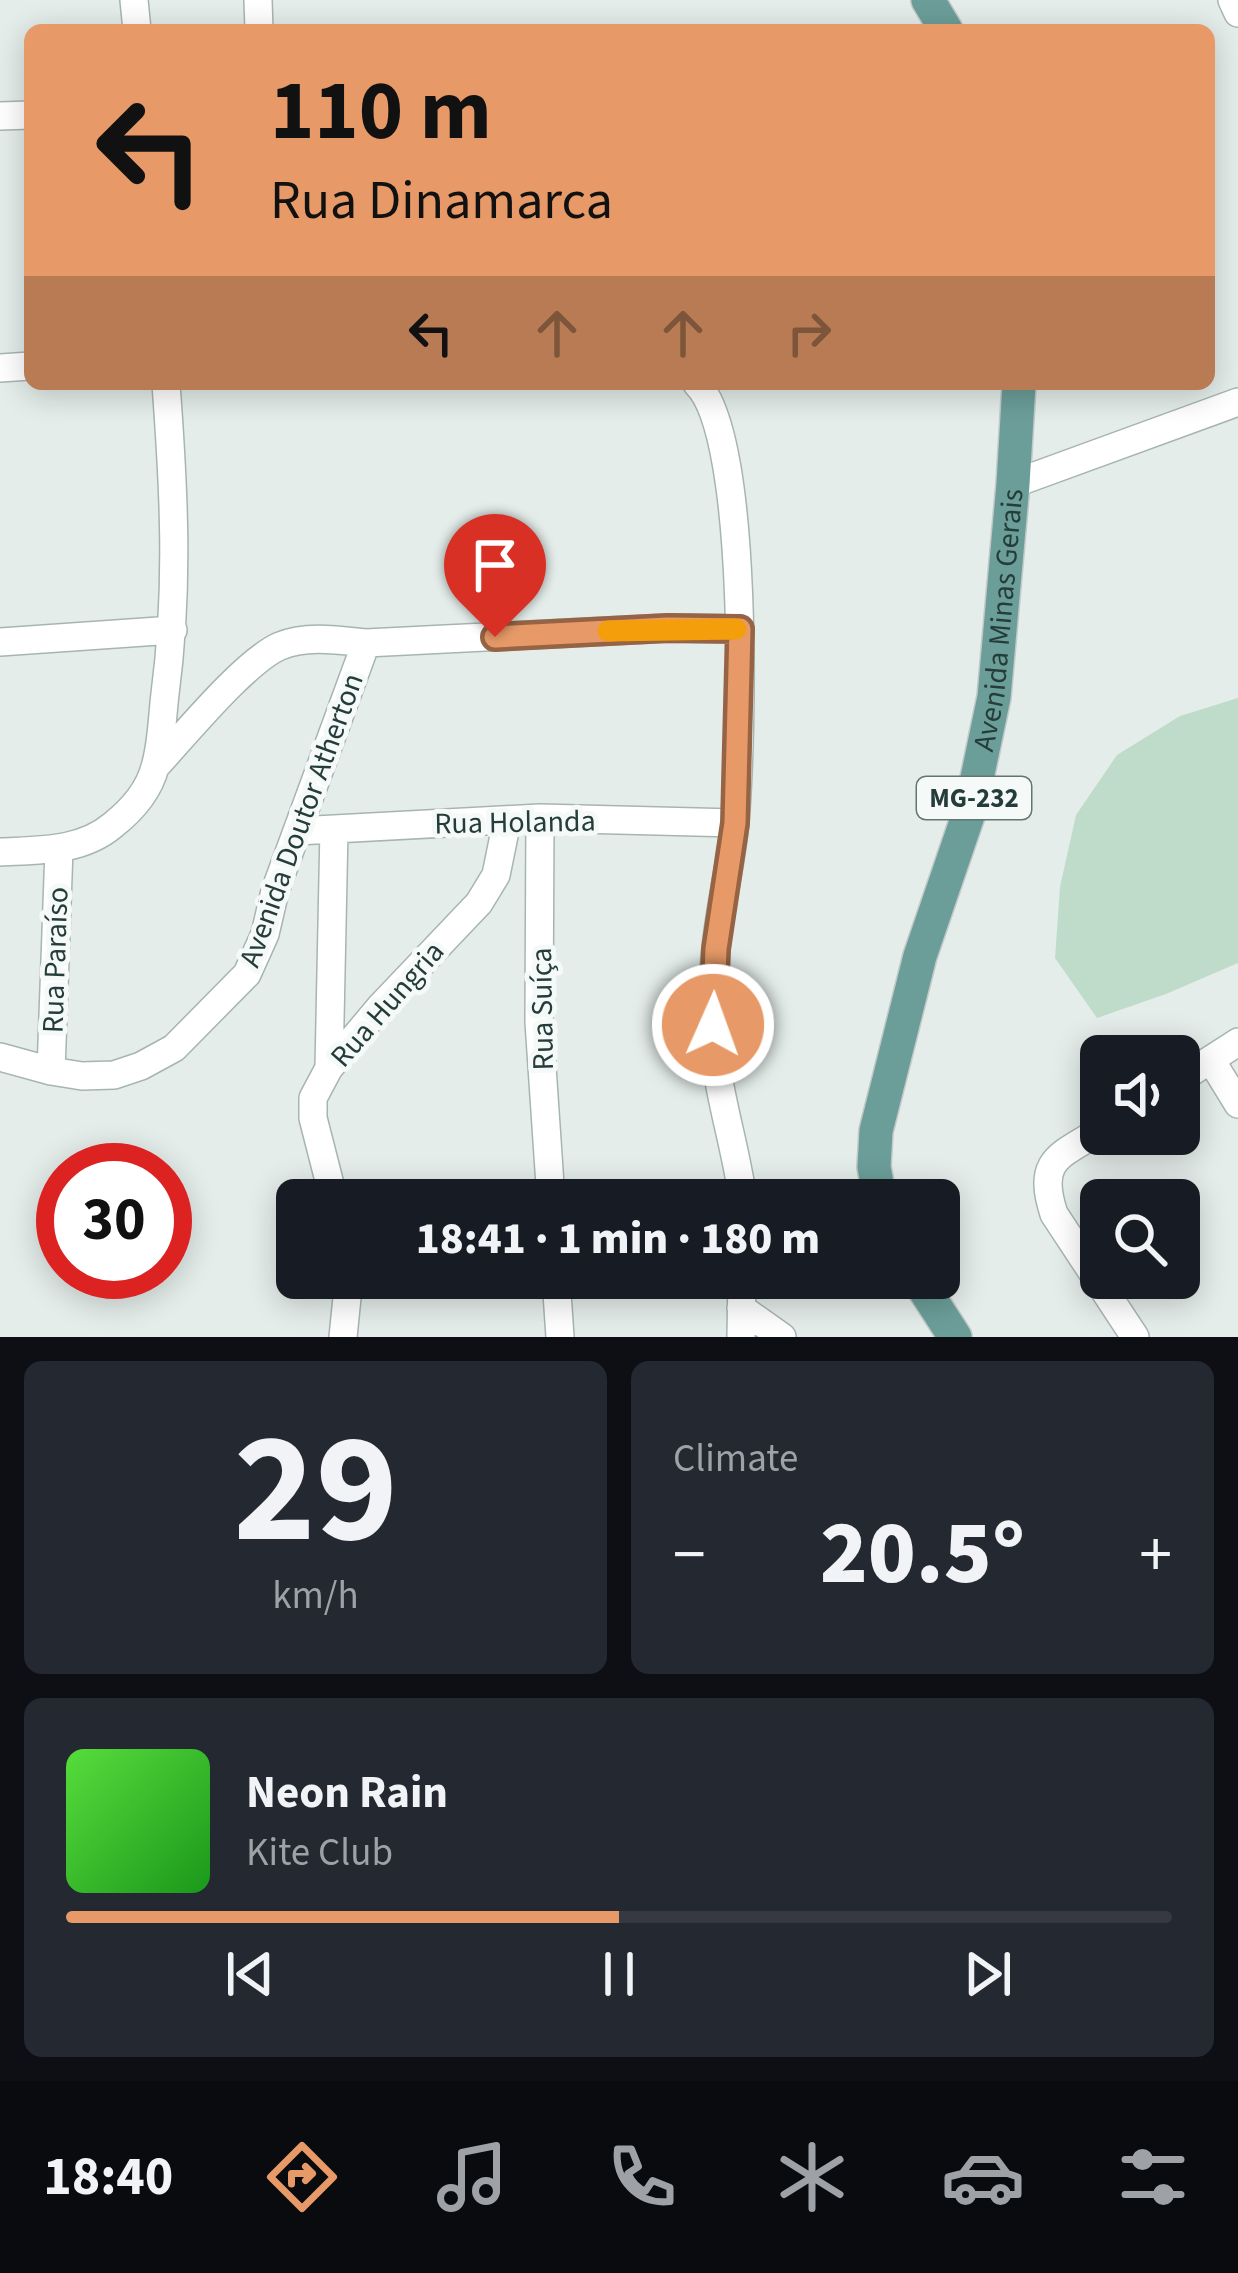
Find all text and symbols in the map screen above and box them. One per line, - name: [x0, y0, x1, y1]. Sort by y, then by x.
- text: 110 m: [270, 52, 492, 172]
- icon: left: [72, 72, 228, 228]
- text: Rua Dinamarca: [270, 163, 613, 240]
- icon: left: [398, 300, 464, 366]
- icon: ahead: [524, 300, 590, 366]
- icon: ahead: [650, 300, 716, 366]
- icon: right: [776, 300, 842, 366]
- street label: Avenida Minas Gerais: [962, 487, 1034, 755]
- pin: [444, 514, 546, 637]
- icon: arrive: [462, 532, 528, 598]
- street label: Avenida Doutor Atherton: [228, 667, 375, 973]
- road number: MG-232: [917, 777, 1031, 819]
- street label: Rua Holanda: [434, 800, 596, 845]
- street label: Rua Paraíso: [31, 886, 80, 1034]
- street label: Rua Hungria: [320, 932, 454, 1077]
- street label: Rua Suíça: [520, 947, 565, 1071]
- position arrow: [650, 962, 776, 1088]
- map controls: [1080, 1035, 1200, 1299]
- button: sound: [1080, 1035, 1200, 1155]
- speed limit sign: 30: [36, 1143, 192, 1299]
- button: search: [1080, 1179, 1200, 1299]
- text: 18:41 · 1 min · 180 m: [416, 1207, 820, 1271]
- text: 29: [233, 1379, 398, 1601]
- text: Climate: [673, 1431, 798, 1487]
- text: 20.5°: [820, 1490, 1025, 1618]
- text: −: [673, 1508, 706, 1602]
- text: +: [1139, 1508, 1172, 1602]
- text: km/h: [272, 1568, 359, 1624]
- text: Neon Rain: [246, 1761, 448, 1825]
- text: Kite Club: [246, 1825, 393, 1881]
- icon: previous: [217, 1941, 283, 2007]
- icon: pause: [586, 1941, 652, 2007]
- icon: next: [955, 1941, 1021, 2007]
- icon: directions: [260, 2135, 344, 2219]
- icon: music: [430, 2135, 514, 2219]
- icon: phone: [600, 2135, 684, 2219]
- icon: climate: [770, 2135, 854, 2219]
- icon: car: [941, 2135, 1025, 2219]
- icon: filters: [1111, 2135, 1195, 2219]
- text: 18:40: [43, 2139, 173, 2216]

